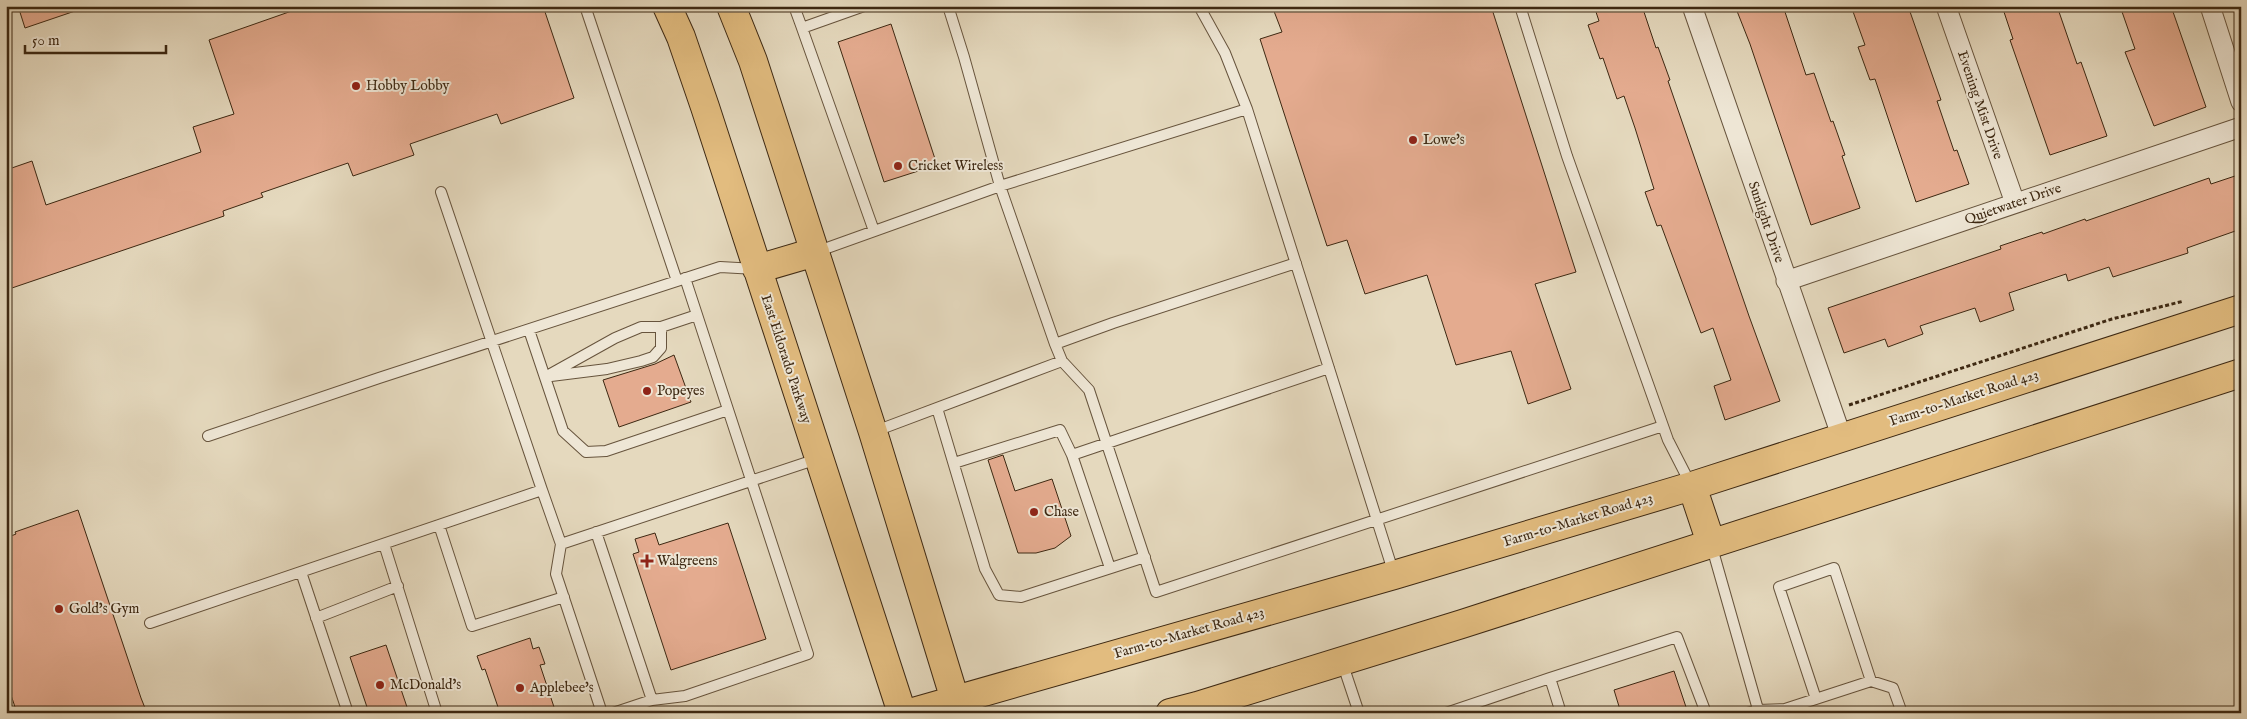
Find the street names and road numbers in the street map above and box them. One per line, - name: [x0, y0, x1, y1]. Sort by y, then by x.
- street label: Evening Mist Drive: [1953, 48, 2007, 162]
- street label: Sunlight Drive: [1744, 179, 1789, 266]
- street label: Quietwater Drive: [1962, 179, 2064, 229]
- street label: East Eldorado Parkway: [757, 292, 815, 426]
- street label: Farm-to-Market Road 423: [1887, 365, 2041, 431]
- street label: Farm-to-Market Road 423: [1501, 489, 1655, 551]
- street label: Farm-to-Market Road 423: [1112, 603, 1266, 663]

